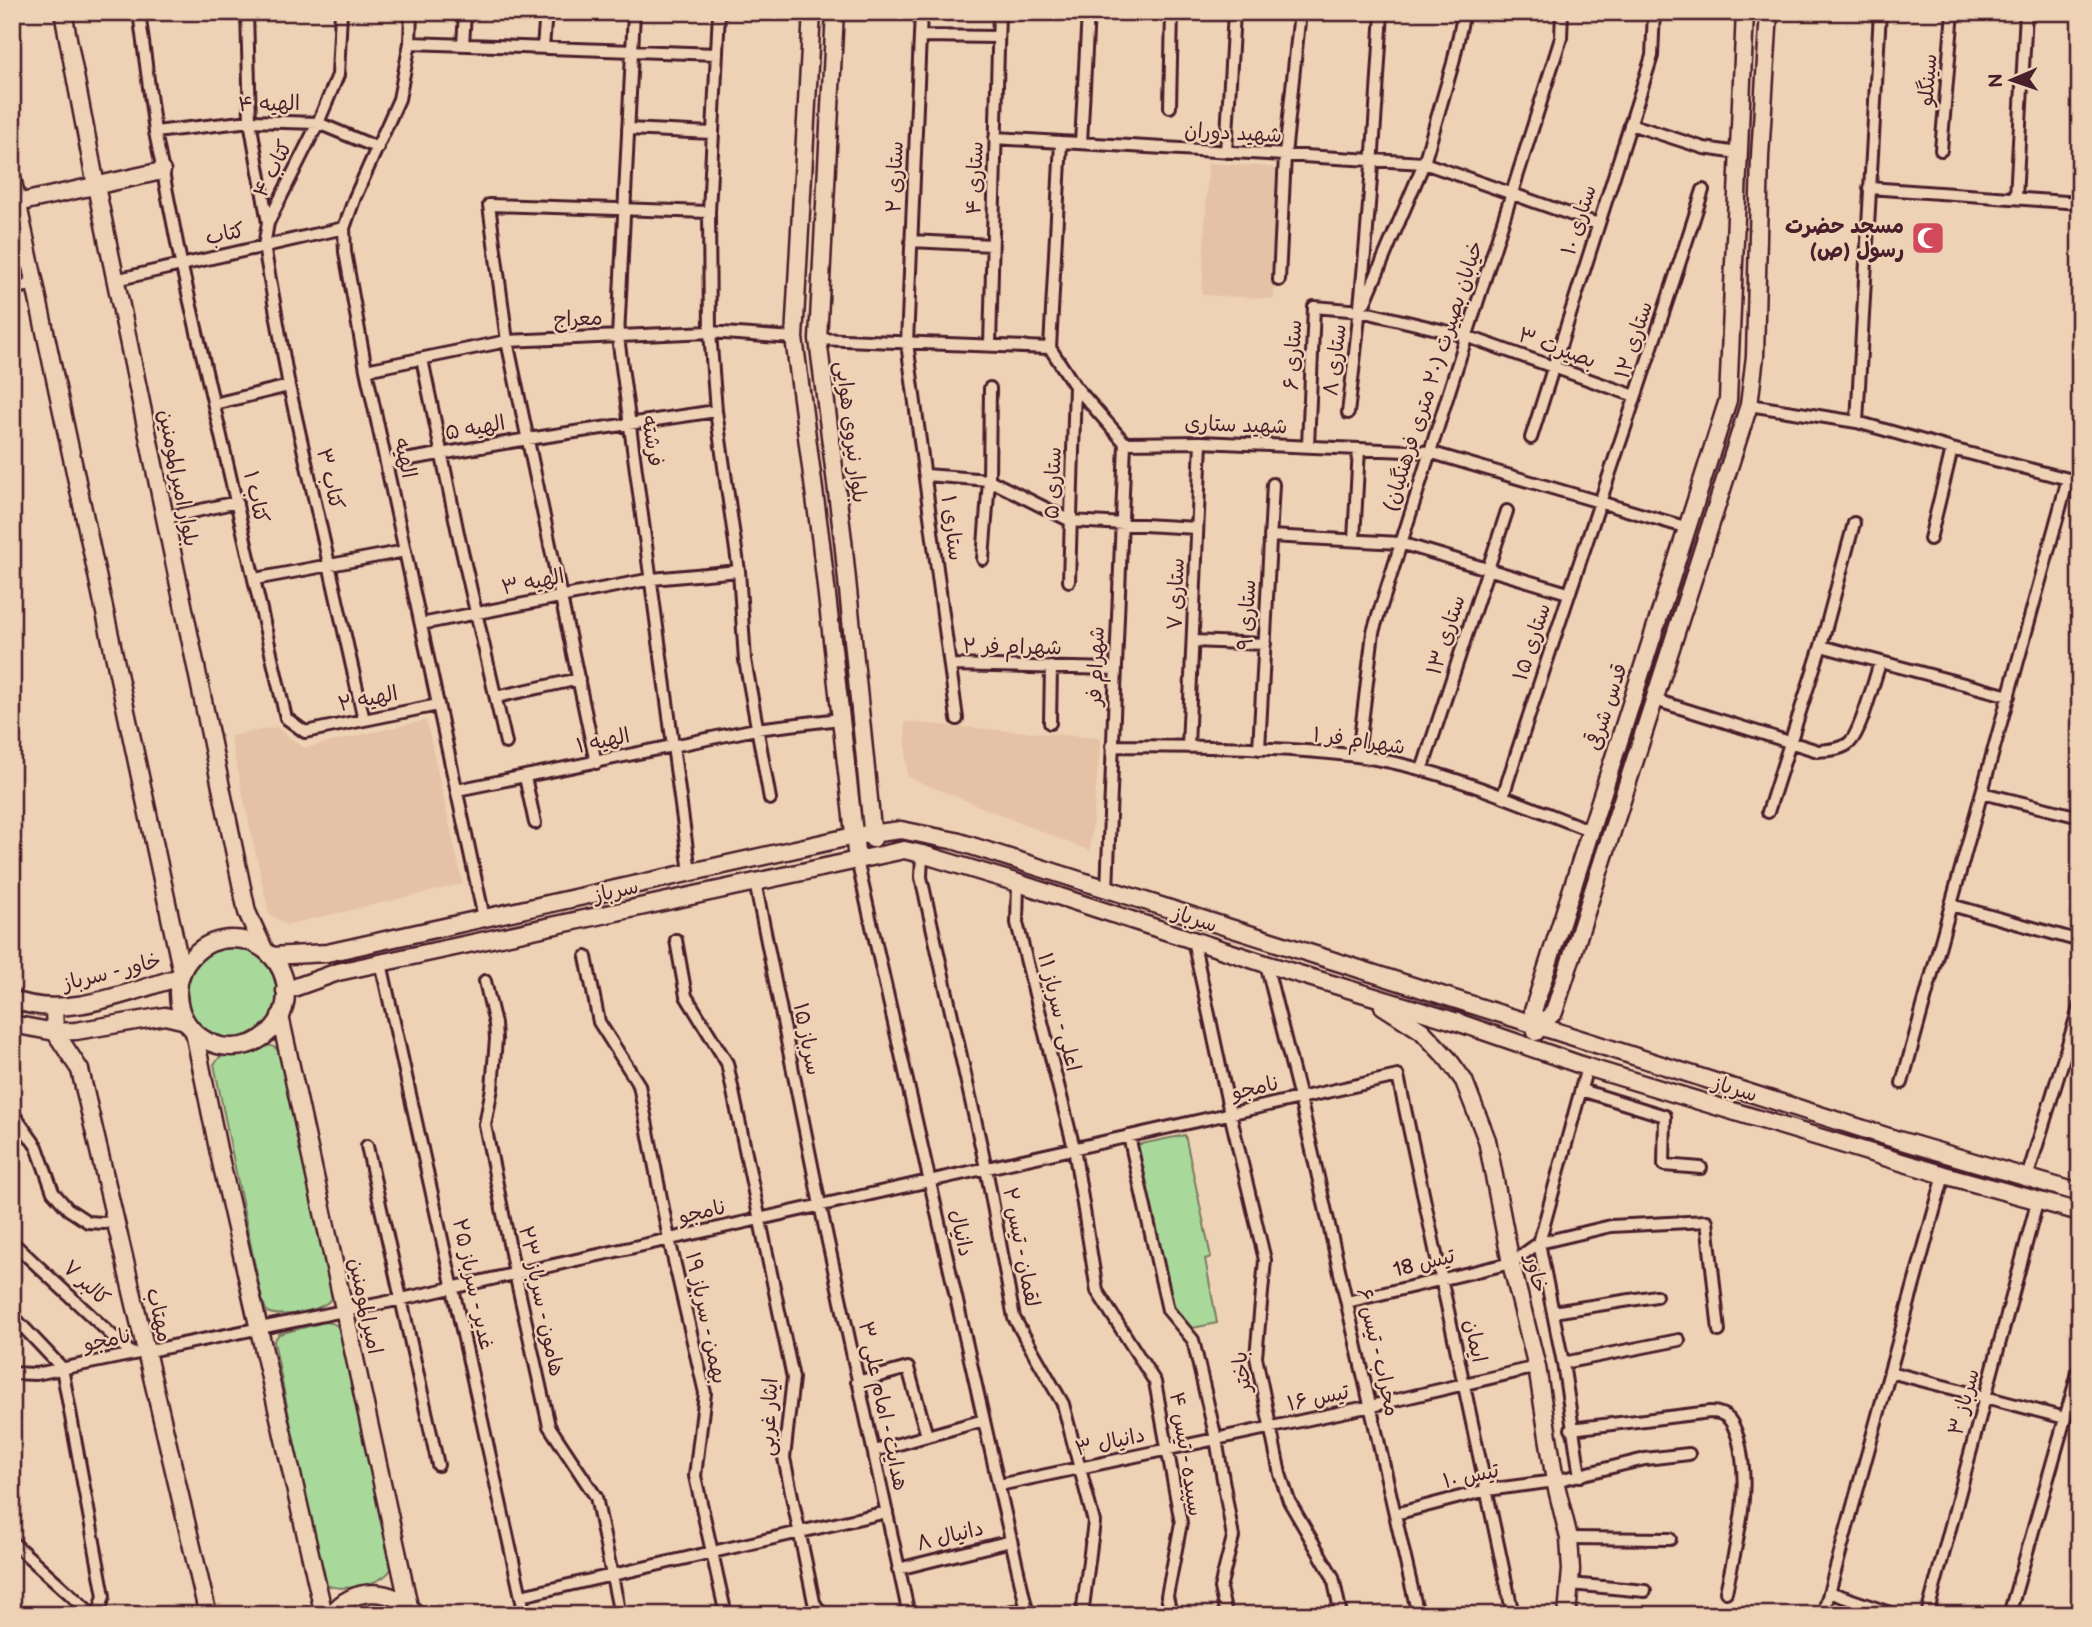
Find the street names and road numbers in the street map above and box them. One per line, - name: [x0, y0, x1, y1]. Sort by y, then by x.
- street label: سینگلو: [1913, 53, 1943, 108]
- street label: الهیه ۴: [238, 91, 300, 117]
- street label: شهید دوران: [1184, 118, 1282, 149]
- street label: کتاب ۴: [248, 136, 298, 202]
- street label: ستاری ۲: [881, 141, 909, 213]
- street label: ستاری ۴: [961, 141, 989, 215]
- street label: ستاری ۱۰: [1556, 182, 1602, 258]
- street label: کتاب: [203, 218, 247, 250]
- street label: خیابان بصیرت (۲۰ متری فرهنگیان): [1377, 238, 1489, 514]
- street label: ستاری ۱۲: [1610, 298, 1658, 382]
- street label: معراج: [553, 306, 603, 333]
- street label: ستاری ۶: [1279, 319, 1307, 391]
- street label: ستاری ۸: [1318, 322, 1352, 398]
- street label: بصیرت ۳: [1515, 322, 1599, 374]
- street label: بلوار نیروی هوایی: [829, 360, 872, 504]
- street label: بلوار امیرالمومنین: [152, 407, 204, 549]
- street label: الهیه ۵: [443, 410, 507, 446]
- street label: شهید ستاری: [1184, 411, 1288, 439]
- street label: فرشته: [636, 414, 668, 468]
- street label: الهیه: [389, 436, 421, 480]
- street label: کتاب ۳: [311, 446, 349, 512]
- street label: ستاری ۵: [1039, 446, 1067, 520]
- street label: کتاب ۱: [238, 468, 274, 526]
- street label: ستاری ۱: [936, 494, 968, 562]
- street label: ستاری ۷: [1162, 557, 1190, 631]
- street label: الهیه ۳: [499, 564, 567, 600]
- street label: ستاری ۹: [1233, 579, 1261, 651]
- street label: ستاری ۱۳: [1421, 592, 1471, 678]
- street label: ستاری ۱۵: [1508, 600, 1556, 684]
- street label: شهرام فر: [1082, 626, 1113, 708]
- street label: شهرام فر ۲: [962, 634, 1062, 663]
- street label: قدس شرقی: [1580, 660, 1633, 754]
- street label: الهیه ۲: [336, 681, 400, 717]
- street label: شهرام فر ۱: [1311, 722, 1407, 763]
- street label: الهیه ۱: [574, 723, 632, 759]
- street label: سرباز: [589, 874, 641, 909]
- street label: سرباز: [1168, 899, 1220, 938]
- street label: خاور - سرباز: [58, 948, 164, 997]
- street label: اعلی - سرباز ۱۱: [1031, 950, 1086, 1074]
- street label: سرباز ۱۵: [788, 1001, 826, 1077]
- street label: نامجو: [1227, 1070, 1281, 1106]
- street label: سرباز: [1708, 1070, 1760, 1108]
- street label: لقمان - تیس ۲: [997, 1185, 1045, 1309]
- street label: نامجو: [674, 1194, 728, 1230]
- street label: دانیال: [943, 1207, 979, 1259]
- street label: غدیر - سرباز ۲۵: [447, 1216, 499, 1352]
- street label: هامون - سرباز ۲۳: [513, 1223, 569, 1379]
- street label: تیس 18: [1391, 1243, 1458, 1283]
- street label: بهمن - سرباز ۱۹: [680, 1250, 732, 1386]
- street label: خاور: [1519, 1251, 1552, 1295]
- street label: کالبر ۷: [57, 1255, 115, 1311]
- street label: امیرالمومنین: [343, 1256, 387, 1356]
- street label: مهتاب: [141, 1285, 177, 1345]
- street label: محراب - تیس ۶: [1351, 1285, 1405, 1419]
- street label: ایمان: [1458, 1317, 1492, 1365]
- street label: هدایت - امام علی ۳: [850, 1319, 913, 1493]
- street label: نامجو: [79, 1323, 133, 1358]
- street label: باختر: [1227, 1350, 1257, 1396]
- street label: سرباز ۳: [1943, 1366, 1985, 1438]
- street label: ایثار غربی: [754, 1377, 785, 1457]
- street label: تیس ۱۶: [1285, 1379, 1352, 1417]
- street label: سپیده - تیس ۴: [1164, 1390, 1208, 1518]
- street label: دانیال ۳: [1073, 1422, 1147, 1462]
- street label: تیس ۱۰: [1441, 1458, 1502, 1494]
- street label: دانیال ۸: [914, 1516, 986, 1556]

